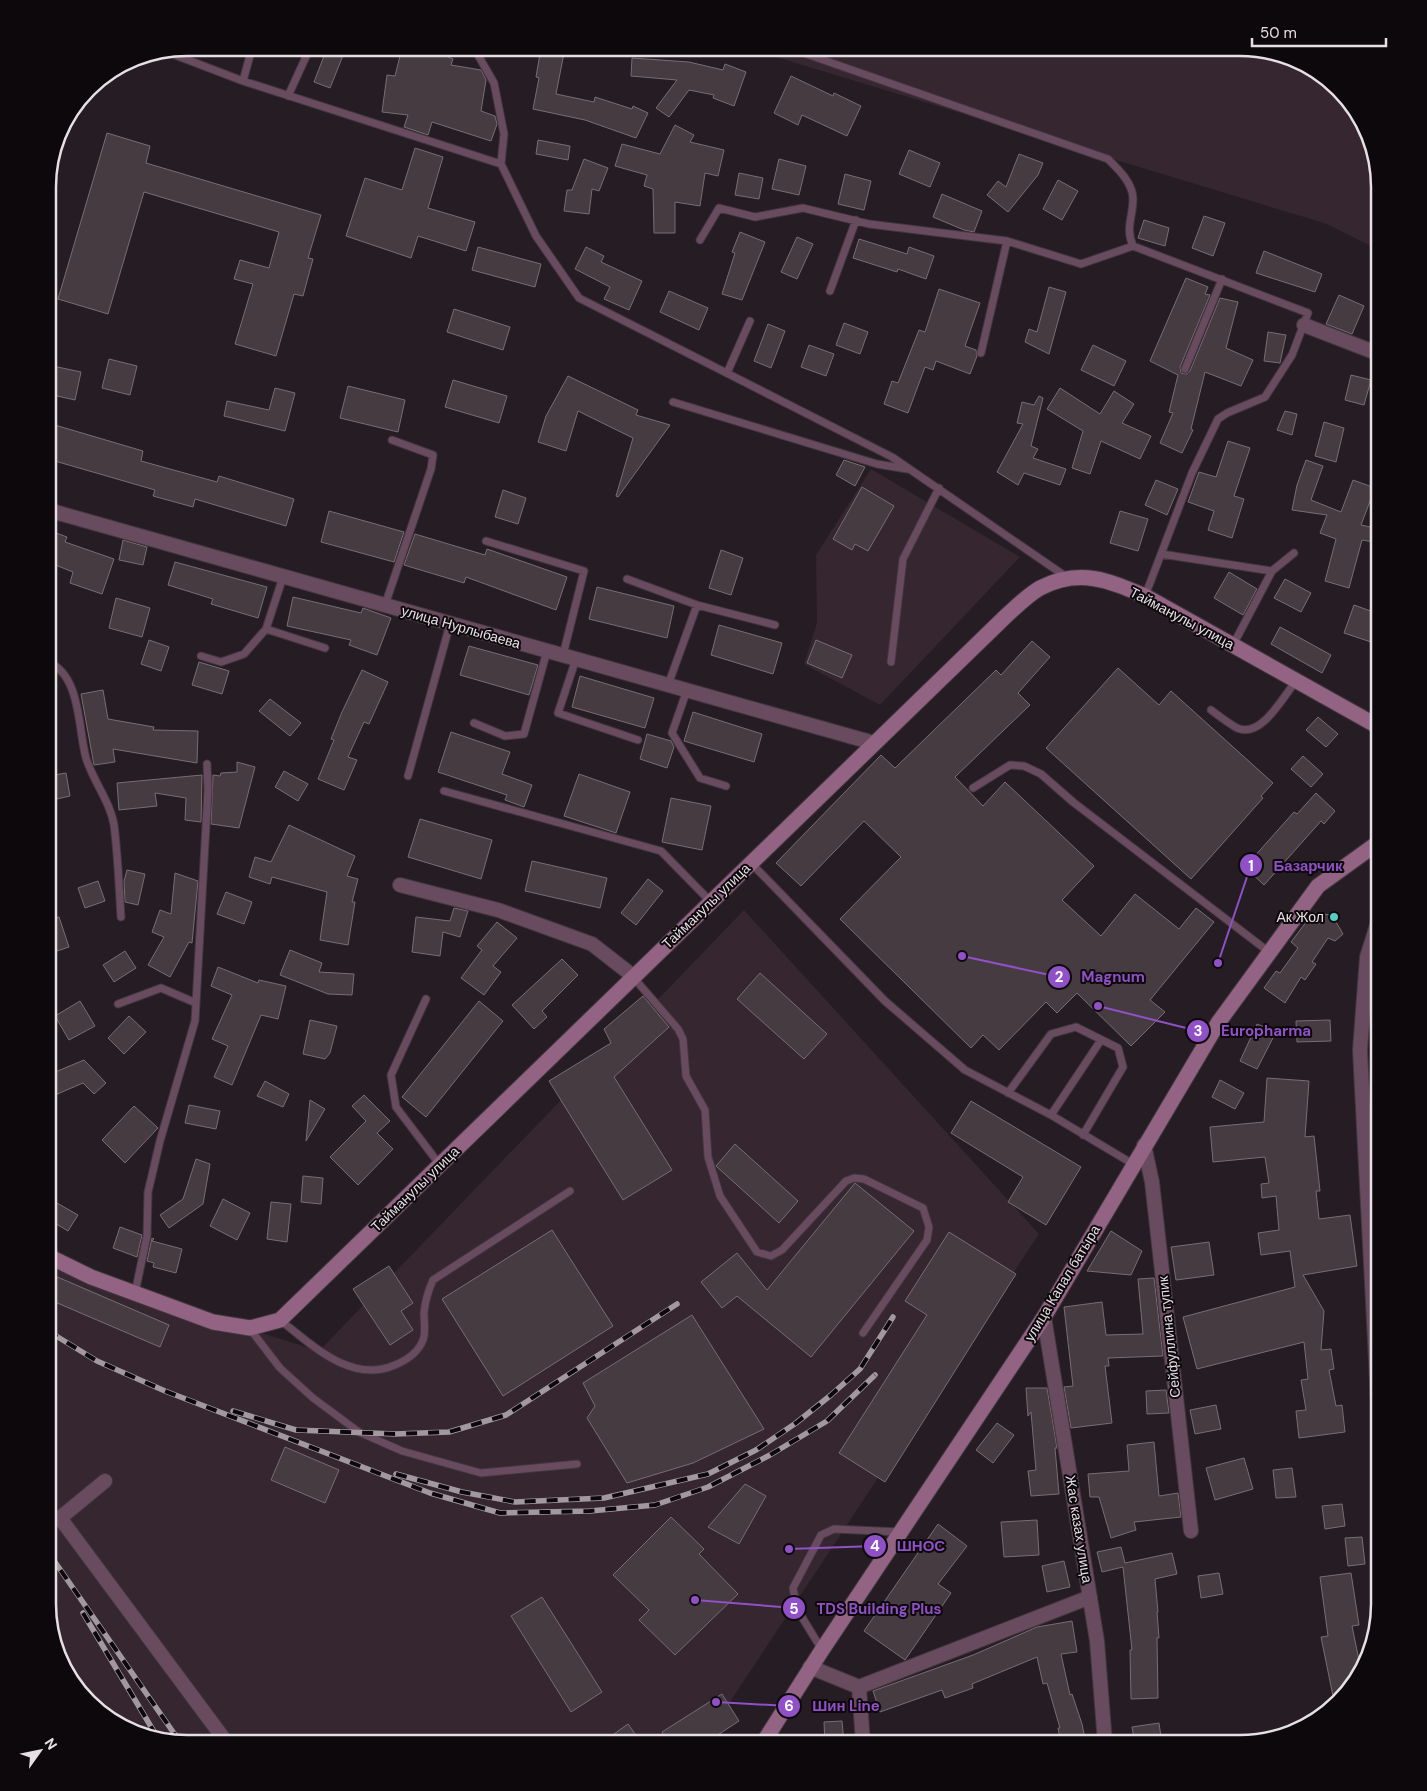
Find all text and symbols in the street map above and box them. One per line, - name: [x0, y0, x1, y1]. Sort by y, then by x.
- scale bar: [1252, 15, 1386, 47]
- text: 50 m: [1260, 23, 1297, 43]
- street label: Тайманулы улица: [1127, 583, 1238, 653]
- street label: улица Нурлыбаева: [399, 601, 523, 653]
- callout: Базарчик: [1238, 850, 1352, 880]
- text: 1: [1248, 856, 1254, 876]
- text: Базарчик: [1273, 856, 1343, 876]
- street label: Тайманулы улица: [658, 859, 754, 953]
- place label: Ак Жол: [1276, 908, 1324, 926]
- marker: Ак Жол: [1328, 911, 1340, 923]
- callout: Magnum: [1046, 962, 1155, 992]
- text: 2: [1055, 967, 1064, 987]
- text: Magnum: [1081, 967, 1145, 987]
- callout: Europharma: [1186, 1016, 1321, 1046]
- text: 3: [1193, 1021, 1203, 1041]
- text: Europharma: [1221, 1021, 1311, 1041]
- street label: Тайманулы улица: [367, 1142, 463, 1236]
- street label: улица Капал батыра: [1020, 1221, 1104, 1344]
- street label: Сейфуллина тупик: [1154, 1274, 1184, 1399]
- street label: Жас казах улица: [1062, 1474, 1096, 1584]
- callout: ШНОС: [862, 1531, 956, 1561]
- text: 4: [870, 1536, 880, 1556]
- text: ШНОС: [897, 1536, 945, 1556]
- callout: TDS Building Plus: [782, 1593, 952, 1623]
- text: 5: [789, 1599, 799, 1619]
- text: TDS Building Plus: [816, 1599, 942, 1619]
- callout: Шин Line: [777, 1691, 889, 1721]
- text: 6: [784, 1696, 794, 1716]
- text: Шин Line: [812, 1696, 880, 1716]
- north arrow: [15, 1726, 65, 1776]
- text: N: [41, 1735, 61, 1753]

